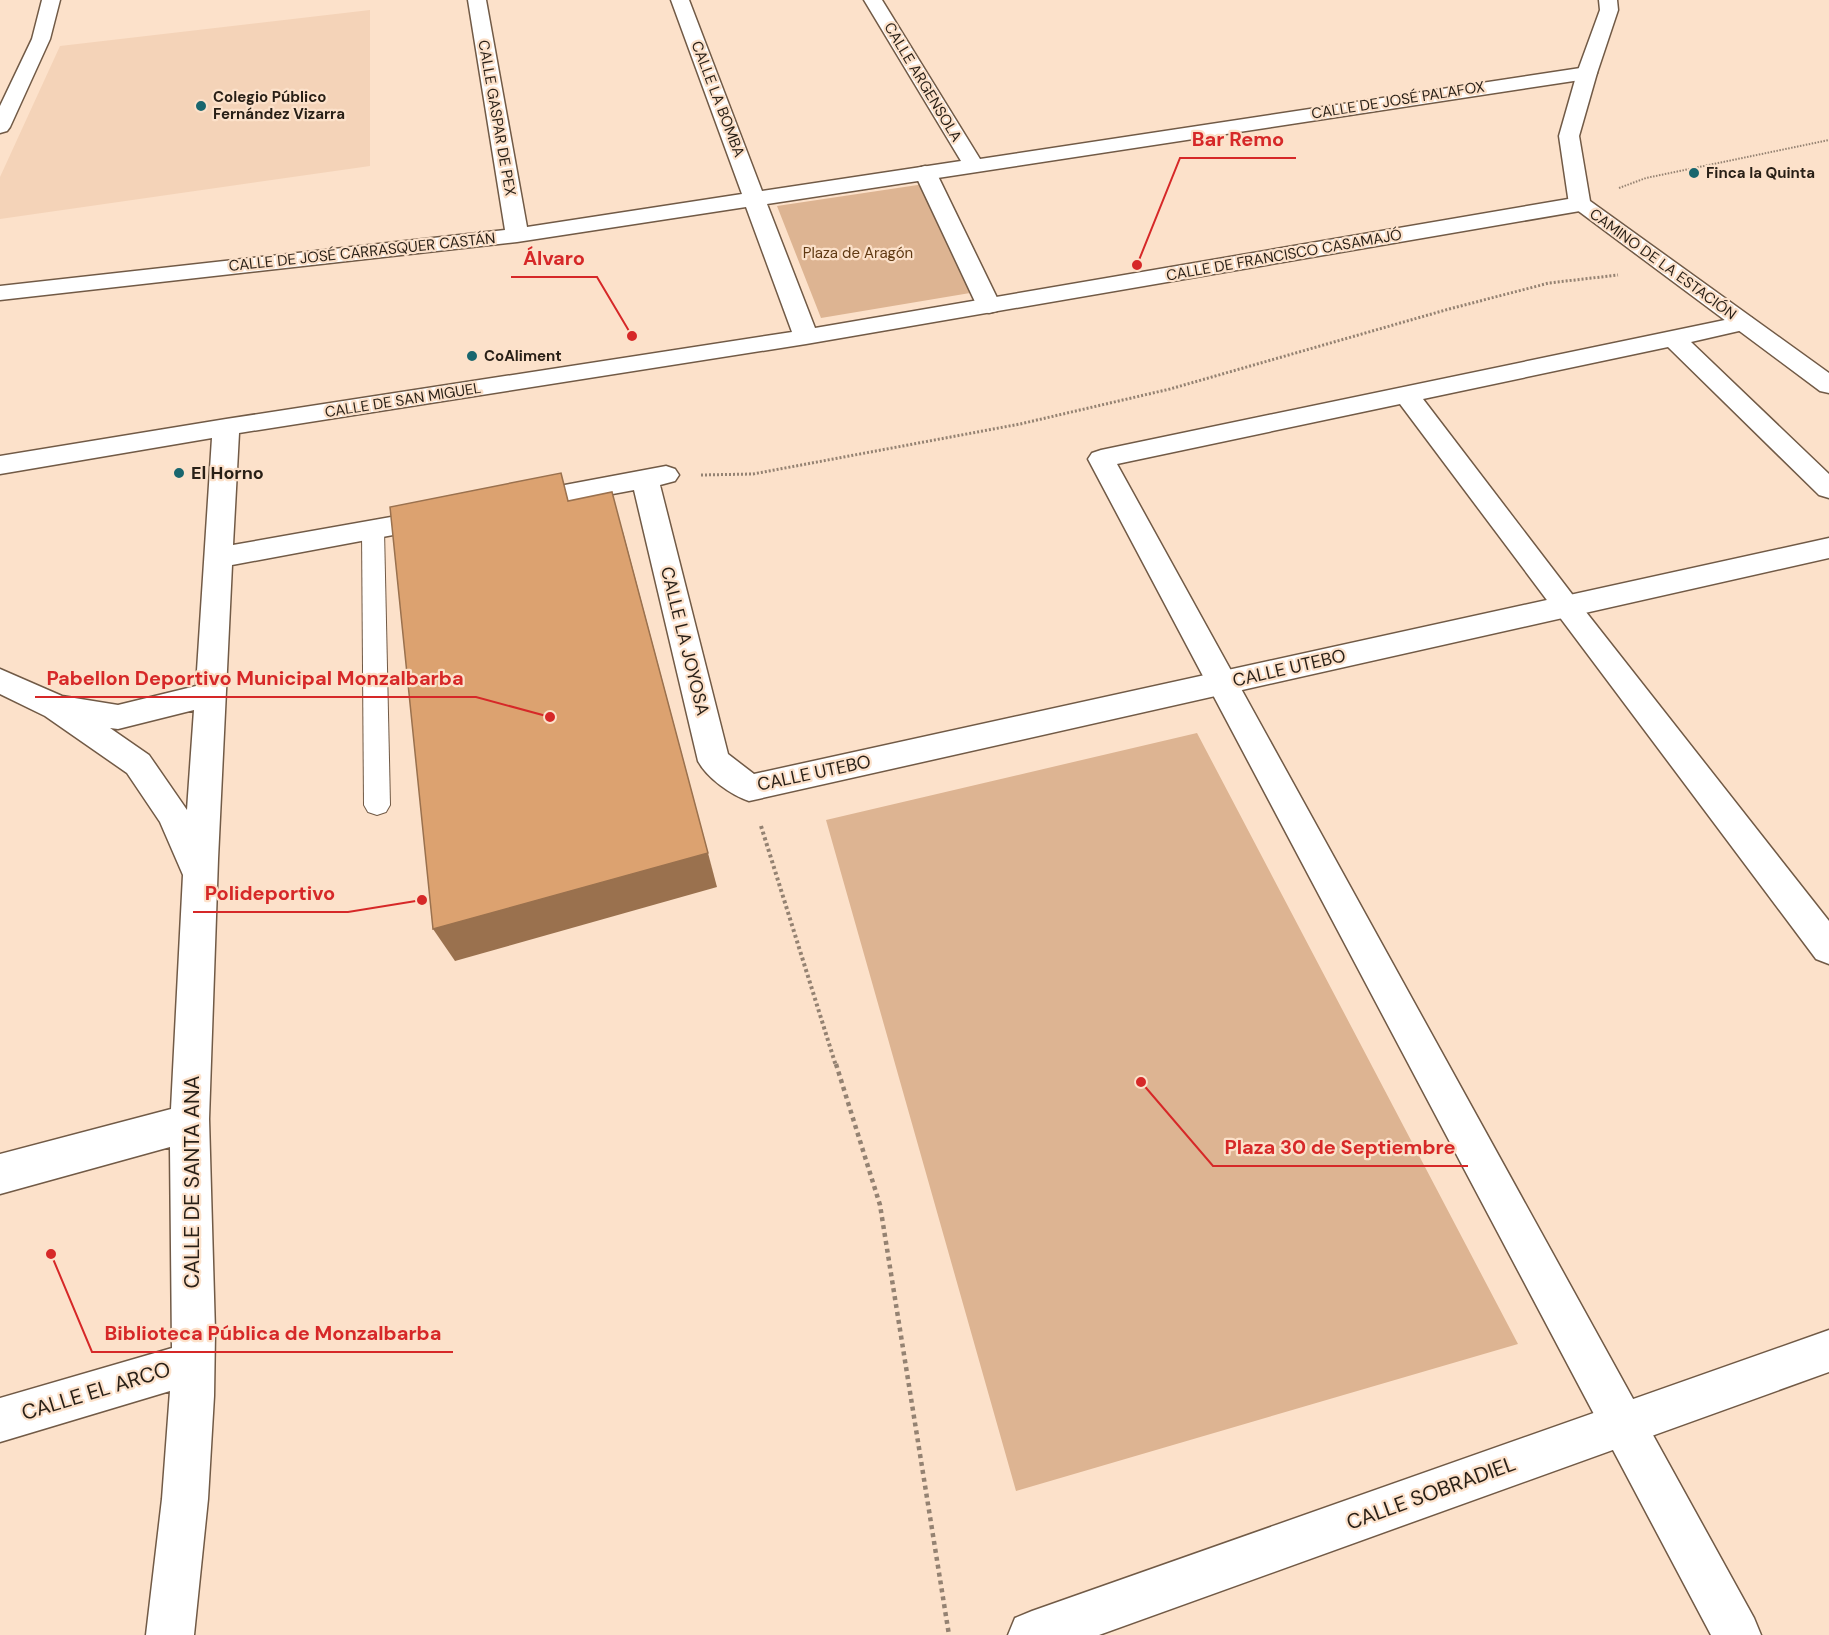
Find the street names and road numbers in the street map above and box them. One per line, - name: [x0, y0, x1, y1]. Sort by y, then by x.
- street label: CALLE ARGENSOLA: [879, 19, 967, 145]
- street label: CALLE GASPAR DE PEX: [473, 38, 521, 198]
- street label: CALLE LA BOMBA: [687, 38, 749, 160]
- street label: CALLE DE JOSÉ PALAFOX: [1310, 76, 1486, 124]
- street label: CAMINO DE LA ESTACIÓN: [1586, 204, 1740, 324]
- street label: CALLE DE FRANCISCO CASAMAJÓ: [1165, 224, 1403, 286]
- street label: CALLE DE JOSÉ CARRASQUER CASTÁN: [228, 228, 496, 276]
- street label: CALLE DE SAN MIGUEL: [323, 378, 483, 422]
- street label: CALLE LA JOYOSA: [655, 564, 715, 718]
- street label: CALLE UTEBO: [1230, 643, 1348, 693]
- street label: CALLE UTEBO: [755, 749, 873, 797]
- street label: CALLE DE SANTA ANA: [178, 1076, 206, 1288]
- street label: CALLE EL ARCO: [18, 1355, 174, 1427]
- street label: CALLE SOBRADIEL: [1343, 1449, 1519, 1537]

